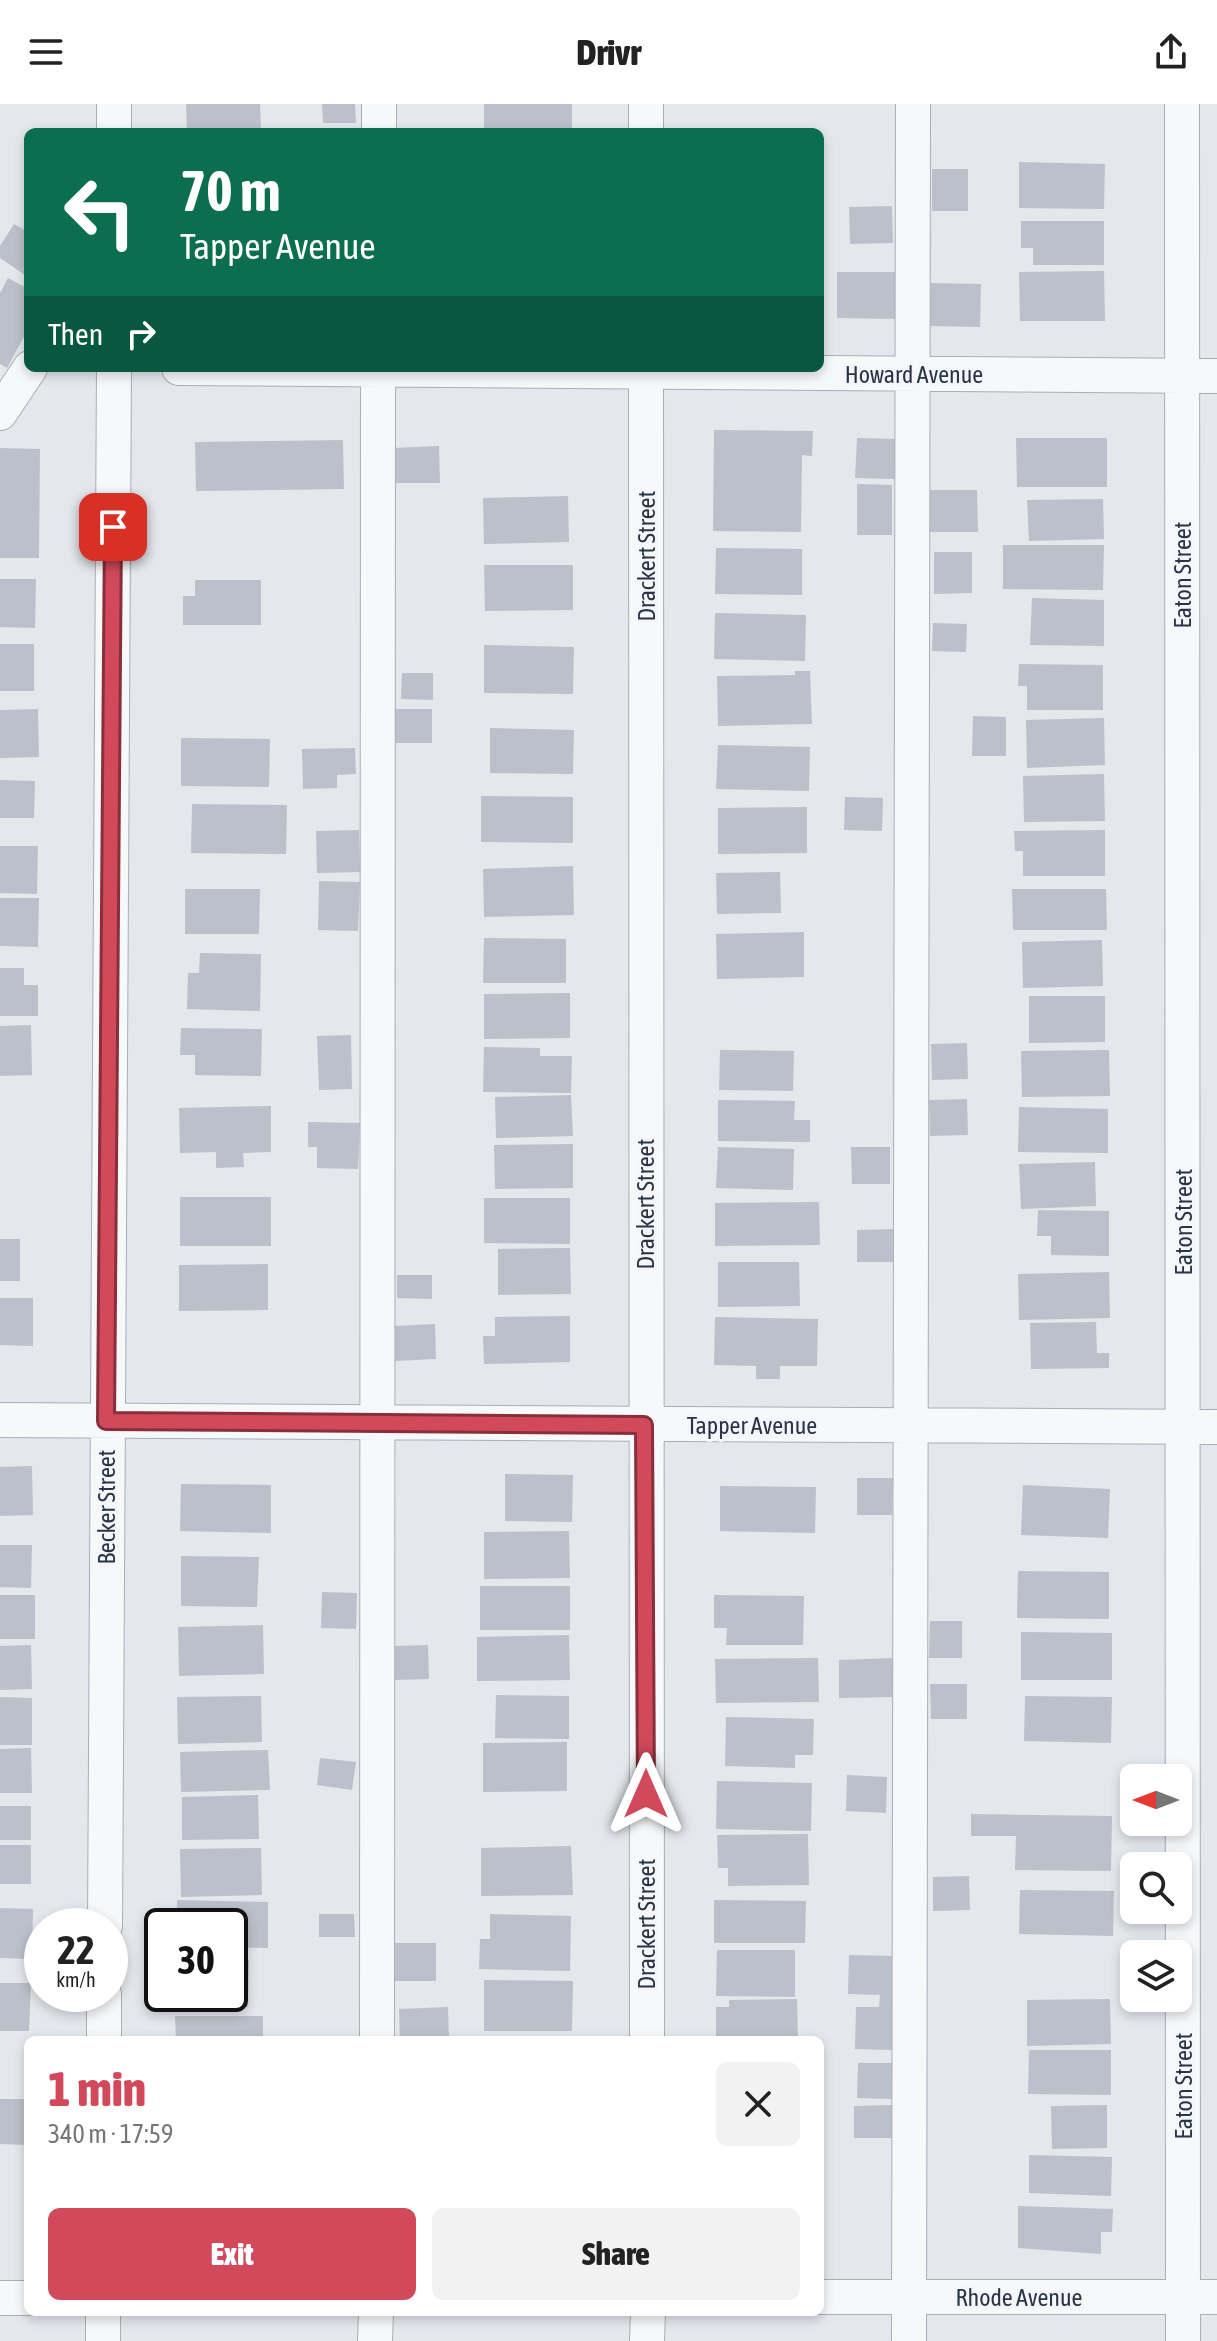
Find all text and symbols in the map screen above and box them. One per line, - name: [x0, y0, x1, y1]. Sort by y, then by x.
- icon: menu: [24, 30, 68, 74]
- icon: share: [1149, 30, 1193, 74]
- text: Drivr: [576, 31, 641, 73]
- text: 70 m: [180, 159, 281, 223]
- icon: left: [48, 160, 152, 264]
- text: Tapper Avenue: [180, 225, 376, 267]
- icon: right: [119, 312, 163, 356]
- text: Then: [48, 317, 103, 351]
- street label: Howard Avenue: [845, 361, 983, 388]
- street label: Drackert Street: [633, 491, 660, 621]
- pin: [79, 493, 147, 561]
- icon: arrive: [91, 505, 135, 549]
- street label: Eaton Street: [1169, 521, 1196, 628]
- street label: Drackert Street: [632, 1139, 659, 1269]
- street label: Eaton Street: [1170, 1168, 1197, 1275]
- street label: Tapper Avenue: [687, 1412, 817, 1439]
- street label: Becker Street: [93, 1449, 120, 1565]
- position arrow: [604, 1752, 688, 1836]
- north arrow: [1120, 1764, 1192, 1836]
- map controls: [1120, 1764, 1192, 2012]
- button: search: [1120, 1852, 1192, 1924]
- street label: Drackert Street: [633, 1859, 660, 1989]
- speed limit sign: 30: [144, 1908, 248, 2012]
- text: 22: [57, 1927, 95, 1972]
- button: layers: [1120, 1940, 1192, 2012]
- text: km/h: [56, 1968, 96, 1991]
- street label: Eaton Street: [1170, 2032, 1197, 2139]
- text: 1 min: [48, 2061, 146, 2116]
- button: close: [716, 2062, 800, 2146]
- text: 340 m · 17:59: [48, 2119, 173, 2149]
- button: Exit: [48, 2208, 416, 2300]
- button: Share: [432, 2208, 800, 2300]
- street label: Rhode Avenue: [956, 2284, 1082, 2311]

